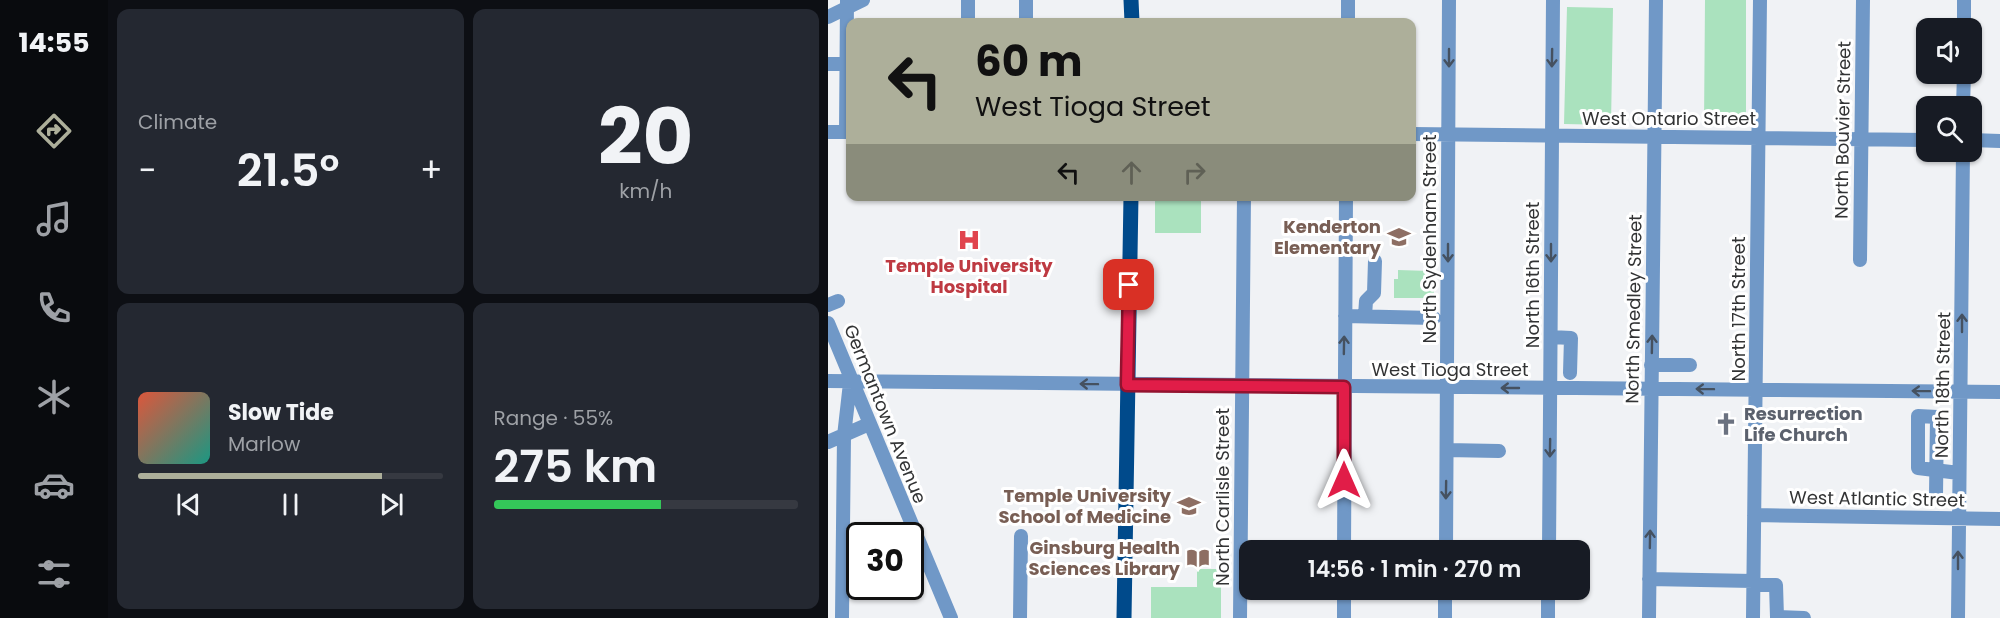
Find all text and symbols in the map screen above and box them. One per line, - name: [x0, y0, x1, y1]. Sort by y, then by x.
- map controls: [1916, 18, 1982, 162]
- button: sound: [1916, 18, 1982, 84]
- text: 14:55: [18, 24, 90, 61]
- text: 60 m: [975, 32, 1083, 91]
- street label: North Bouvier Street: [1828, 41, 1857, 219]
- icon: left: [876, 42, 954, 120]
- one-way arrow: [1443, 48, 1455, 68]
- one-way arrow: [1546, 48, 1558, 68]
- text: 20: [598, 82, 693, 191]
- text: West Tioga Street: [975, 88, 1211, 125]
- button: search: [1916, 96, 1982, 162]
- street label: West Ontario Street: [1582, 106, 1756, 131]
- text: Climate: [138, 108, 217, 136]
- icon: directions: [33, 110, 75, 152]
- street label: North Sydenham Street: [1417, 134, 1442, 344]
- text: 21.5°: [237, 139, 339, 202]
- text: −: [138, 147, 156, 194]
- text: +: [420, 147, 442, 194]
- icon: left: [1052, 156, 1085, 189]
- icon: ahead: [1115, 156, 1148, 189]
- icon: right: [1178, 156, 1211, 189]
- text: km/h: [619, 177, 672, 205]
- icon: music: [33, 198, 75, 240]
- street label: North 16th Street: [1520, 202, 1545, 348]
- place label: Kenderton Elementary: [1274, 214, 1382, 260]
- street label: North Smedley Street: [1619, 214, 1648, 404]
- school or university icon: Kenderton Elementary: [1386, 224, 1412, 250]
- hospital icon: Temple University Hospital: [956, 227, 982, 253]
- street label: North 17th Street: [1726, 237, 1751, 381]
- one-way arrow: [1442, 243, 1454, 263]
- one-way arrow: [1545, 243, 1557, 263]
- place label: Temple University Hospital: [885, 253, 1053, 299]
- pin: [1103, 259, 1154, 310]
- icon: arrive: [1112, 268, 1145, 301]
- icon: phone: [33, 287, 75, 329]
- street label: North 18th Street: [1929, 312, 1956, 458]
- one-way arrow: [1956, 313, 1967, 333]
- street label: Germantown Avenue: [838, 321, 933, 507]
- one-way arrow: [1646, 334, 1657, 354]
- one-way arrow: [1338, 336, 1350, 356]
- street label: West Tioga Street: [1371, 357, 1529, 382]
- icon: climate: [33, 376, 75, 418]
- one-way arrow: [1079, 378, 1099, 390]
- one-way arrow: [1500, 382, 1520, 394]
- one-way arrow: [1695, 383, 1715, 395]
- one-way arrow: [1911, 386, 1931, 397]
- text: Slow Tide: [228, 397, 334, 428]
- place label: Resurrection Life Church: [1744, 401, 1863, 447]
- text: Range · 55%: [494, 404, 613, 432]
- street label: North Carlisle Street: [1210, 408, 1235, 586]
- church icon: Resurrection Life Church: [1713, 411, 1739, 437]
- text: Marlow: [228, 430, 300, 458]
- text: 275 km: [494, 435, 657, 498]
- one-way arrow: [1544, 438, 1556, 458]
- position arrow: [1312, 448, 1376, 512]
- icon: car: [33, 464, 75, 506]
- one-way arrow: [1440, 480, 1452, 500]
- place label: Temple University School of Medicine: [999, 483, 1172, 529]
- street label: West Atlantic Street: [1789, 484, 1965, 513]
- icon: previous: [172, 488, 205, 521]
- icon: pause: [274, 488, 307, 521]
- icon: next: [375, 488, 408, 521]
- school or university icon: Temple University School of Medicine: [1176, 493, 1202, 519]
- speed limit sign: 30: [846, 522, 924, 600]
- one-way arrow: [1644, 529, 1655, 549]
- place label: Ginsburg Health Sciences Library: [1029, 535, 1181, 581]
- library icon: Ginsburg Health Sciences Library: [1185, 545, 1211, 571]
- one-way arrow: [1952, 550, 1964, 570]
- icon: filters: [33, 553, 75, 595]
- text: 14:56 · 1 min · 270 m: [1308, 554, 1521, 585]

